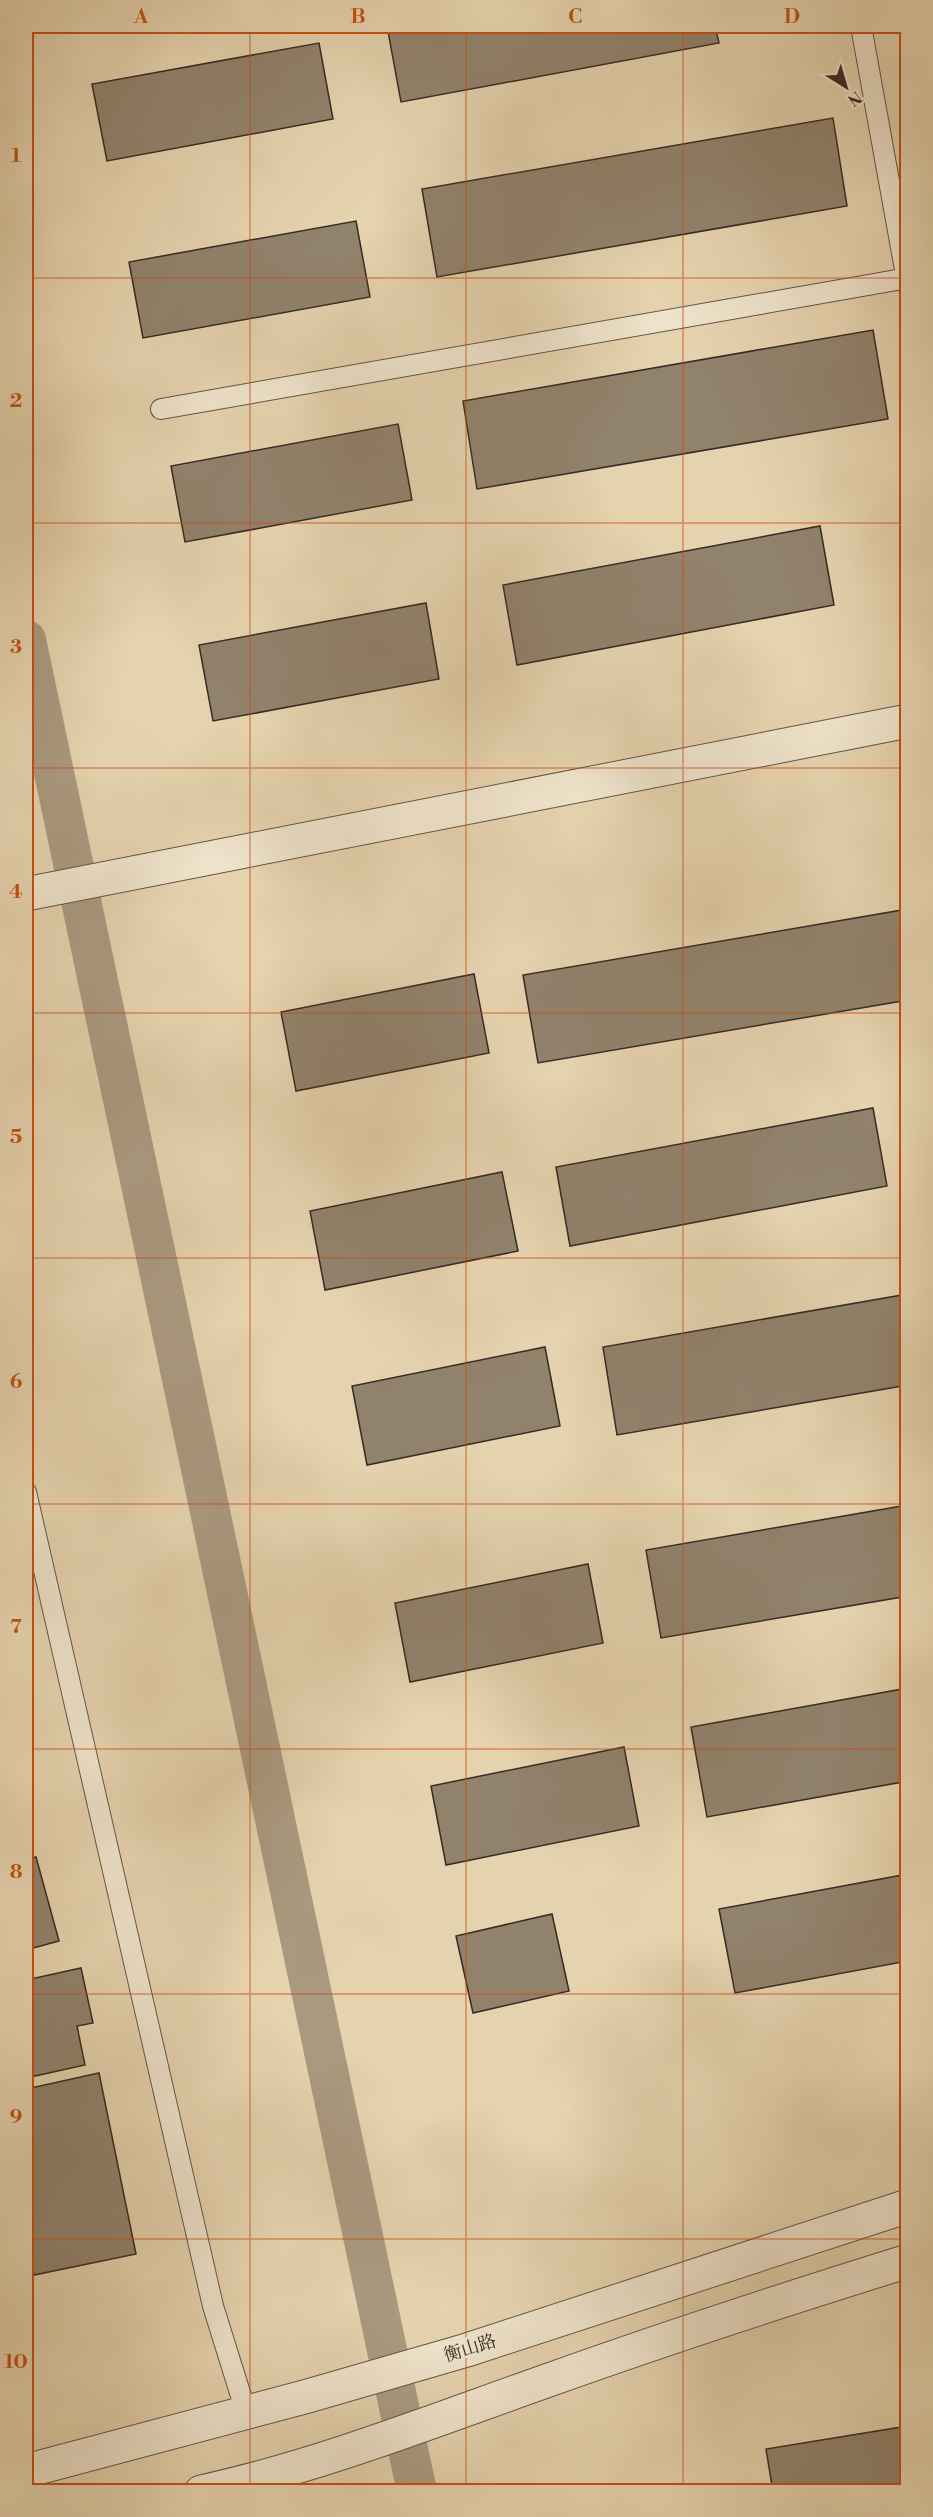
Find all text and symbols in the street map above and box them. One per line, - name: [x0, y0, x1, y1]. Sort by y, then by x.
- text: A: [133, 5, 149, 30]
- text: B: [350, 5, 366, 30]
- text: C: [568, 5, 582, 30]
- text: D: [784, 5, 800, 30]
- north arrow: [816, 57, 876, 117]
- text: N: [843, 86, 865, 110]
- text: 1: [11, 144, 21, 169]
- text: 2: [10, 389, 22, 414]
- text: 3: [10, 635, 22, 660]
- text: 4: [9, 880, 23, 905]
- text: 5: [10, 1125, 22, 1150]
- text: 6: [10, 1370, 23, 1395]
- text: 7: [10, 1615, 22, 1640]
- text: 8: [10, 1860, 23, 1885]
- text: 9: [10, 2105, 22, 2130]
- street label: 衡山路: [441, 2330, 499, 2367]
- text: 10: [4, 2350, 28, 2375]

